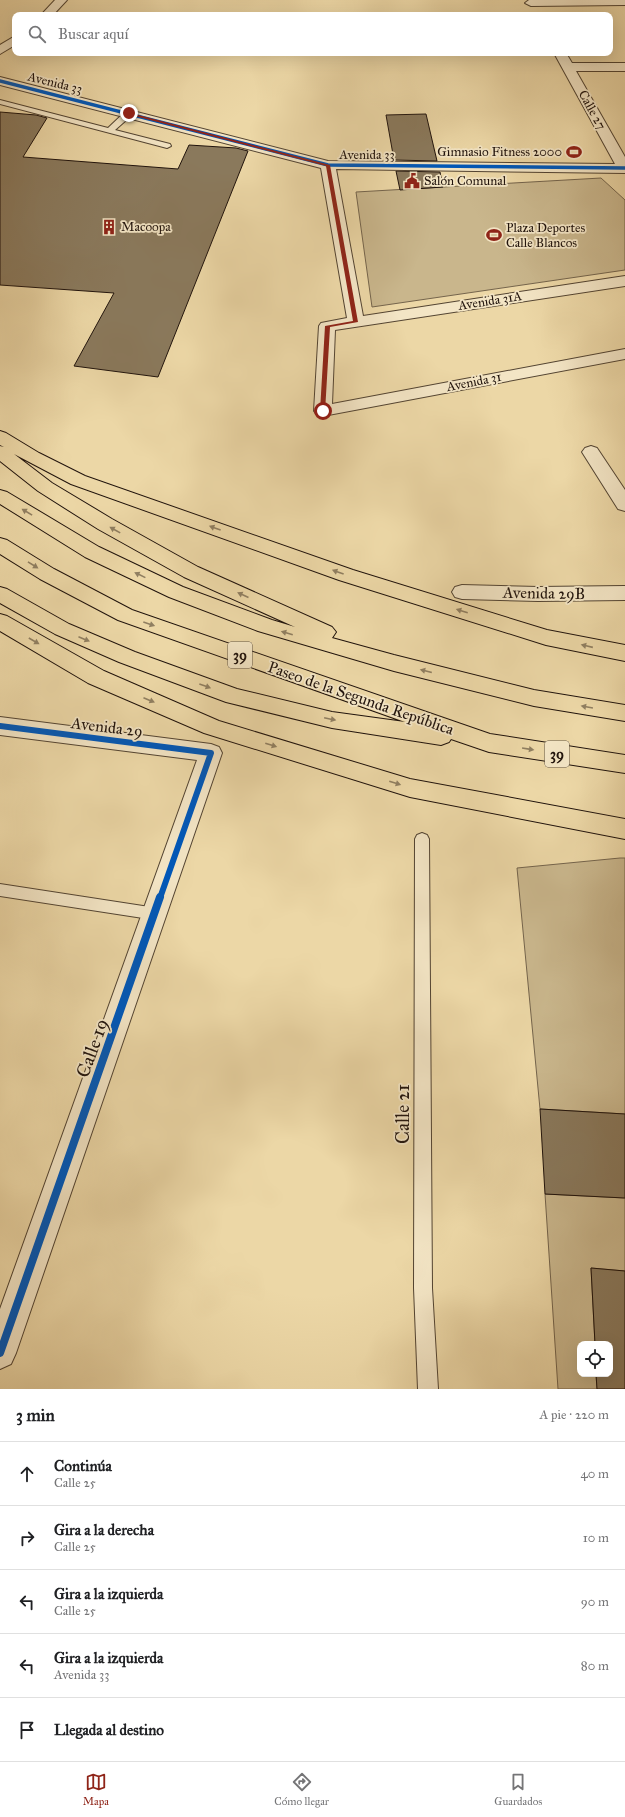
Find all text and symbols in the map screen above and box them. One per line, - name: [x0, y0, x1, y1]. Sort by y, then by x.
- search box: [12, 12, 613, 56]
- icon: search: [26, 23, 48, 45]
- text: Buscar aquí: [58, 25, 129, 43]
- street label: Avenida 33: [25, 68, 84, 97]
- street label: Calle 27: [575, 88, 609, 133]
- route end: [120, 104, 138, 122]
- sports icon: Gimnasio Fitness 2000: [565, 143, 583, 161]
- place label: Gimnasio Fitness 2000: [437, 144, 562, 160]
- street label: Avenida 33: [338, 147, 395, 163]
- public building icon: Salón Comunal: [403, 172, 421, 190]
- place label: Salón Comunal: [424, 173, 507, 189]
- building icon: Macoopa: [100, 218, 118, 236]
- place label: Macoopa: [121, 219, 171, 235]
- place label: Plaza Deportes Calle Blancos: [506, 220, 585, 251]
- sports icon: Plaza Deportes Calle Blancos: [485, 226, 503, 244]
- street label: Avenida 31A: [456, 288, 523, 314]
- street label: Avenida 31: [444, 369, 503, 395]
- route start: [314, 402, 332, 420]
- one-way arrow: [21, 509, 33, 516]
- one-way arrow: [209, 525, 221, 531]
- one-way arrow: [109, 526, 121, 533]
- one-way arrow: [27, 562, 39, 569]
- one-way arrow: [331, 568, 343, 574]
- one-way arrow: [135, 572, 146, 578]
- street label: Avenida 29B: [502, 583, 585, 603]
- one-way arrow: [238, 592, 249, 598]
- one-way arrow: [455, 608, 467, 614]
- one-way arrow: [143, 621, 155, 627]
- one-way arrow: [281, 630, 293, 636]
- one-way arrow: [78, 636, 90, 642]
- one-way arrow: [28, 637, 40, 644]
- road number: 39: [228, 642, 252, 668]
- one-way arrow: [580, 643, 593, 649]
- street label: Paseo de la Segunda República: [265, 657, 457, 740]
- one-way arrow: [420, 668, 432, 674]
- one-way arrow: [199, 683, 211, 689]
- one-way arrow: [144, 697, 155, 703]
- one-way arrow: [580, 704, 593, 710]
- street label: Avenida 29: [69, 713, 144, 741]
- one-way arrow: [324, 717, 337, 723]
- road number: 39: [545, 741, 569, 767]
- one-way arrow: [265, 742, 277, 748]
- one-way arrow: [522, 746, 534, 752]
- one-way arrow: [389, 780, 401, 786]
- street label: Calle 19: [71, 1016, 113, 1080]
- street label: Calle 21: [391, 1084, 414, 1144]
- map controls: [577, 1341, 613, 1377]
- button: locate: [577, 1341, 613, 1377]
- text: 3 min: [16, 1405, 55, 1426]
- text: A pie · 220 m: [540, 1407, 609, 1423]
- text: Continúa: [54, 1457, 112, 1475]
- icon: ahead: [16, 1463, 38, 1485]
- text: 40 m: [580, 1466, 609, 1482]
- text: Calle 25: [54, 1475, 96, 1491]
- text: Gira a la derecha: [54, 1521, 154, 1539]
- icon: right: [16, 1527, 38, 1549]
- text: 10 m: [583, 1530, 609, 1546]
- text: Calle 25: [54, 1539, 96, 1555]
- text: Gira a la izquierda: [54, 1585, 163, 1603]
- icon: left: [16, 1591, 38, 1613]
- text: 90 m: [581, 1594, 609, 1610]
- text: Calle 25: [54, 1603, 96, 1619]
- text: Gira a la izquierda: [54, 1649, 163, 1667]
- icon: left: [16, 1655, 38, 1677]
- text: 80 m: [581, 1658, 609, 1674]
- text: Avenida 33: [54, 1667, 110, 1683]
- icon: arrive: [16, 1719, 38, 1741]
- text: Llegada al destino: [54, 1721, 164, 1739]
- tab: Mapa: [83, 1771, 109, 1808]
- tab: Cómo llegar: [274, 1771, 329, 1808]
- tab: Guardados: [494, 1771, 542, 1808]

